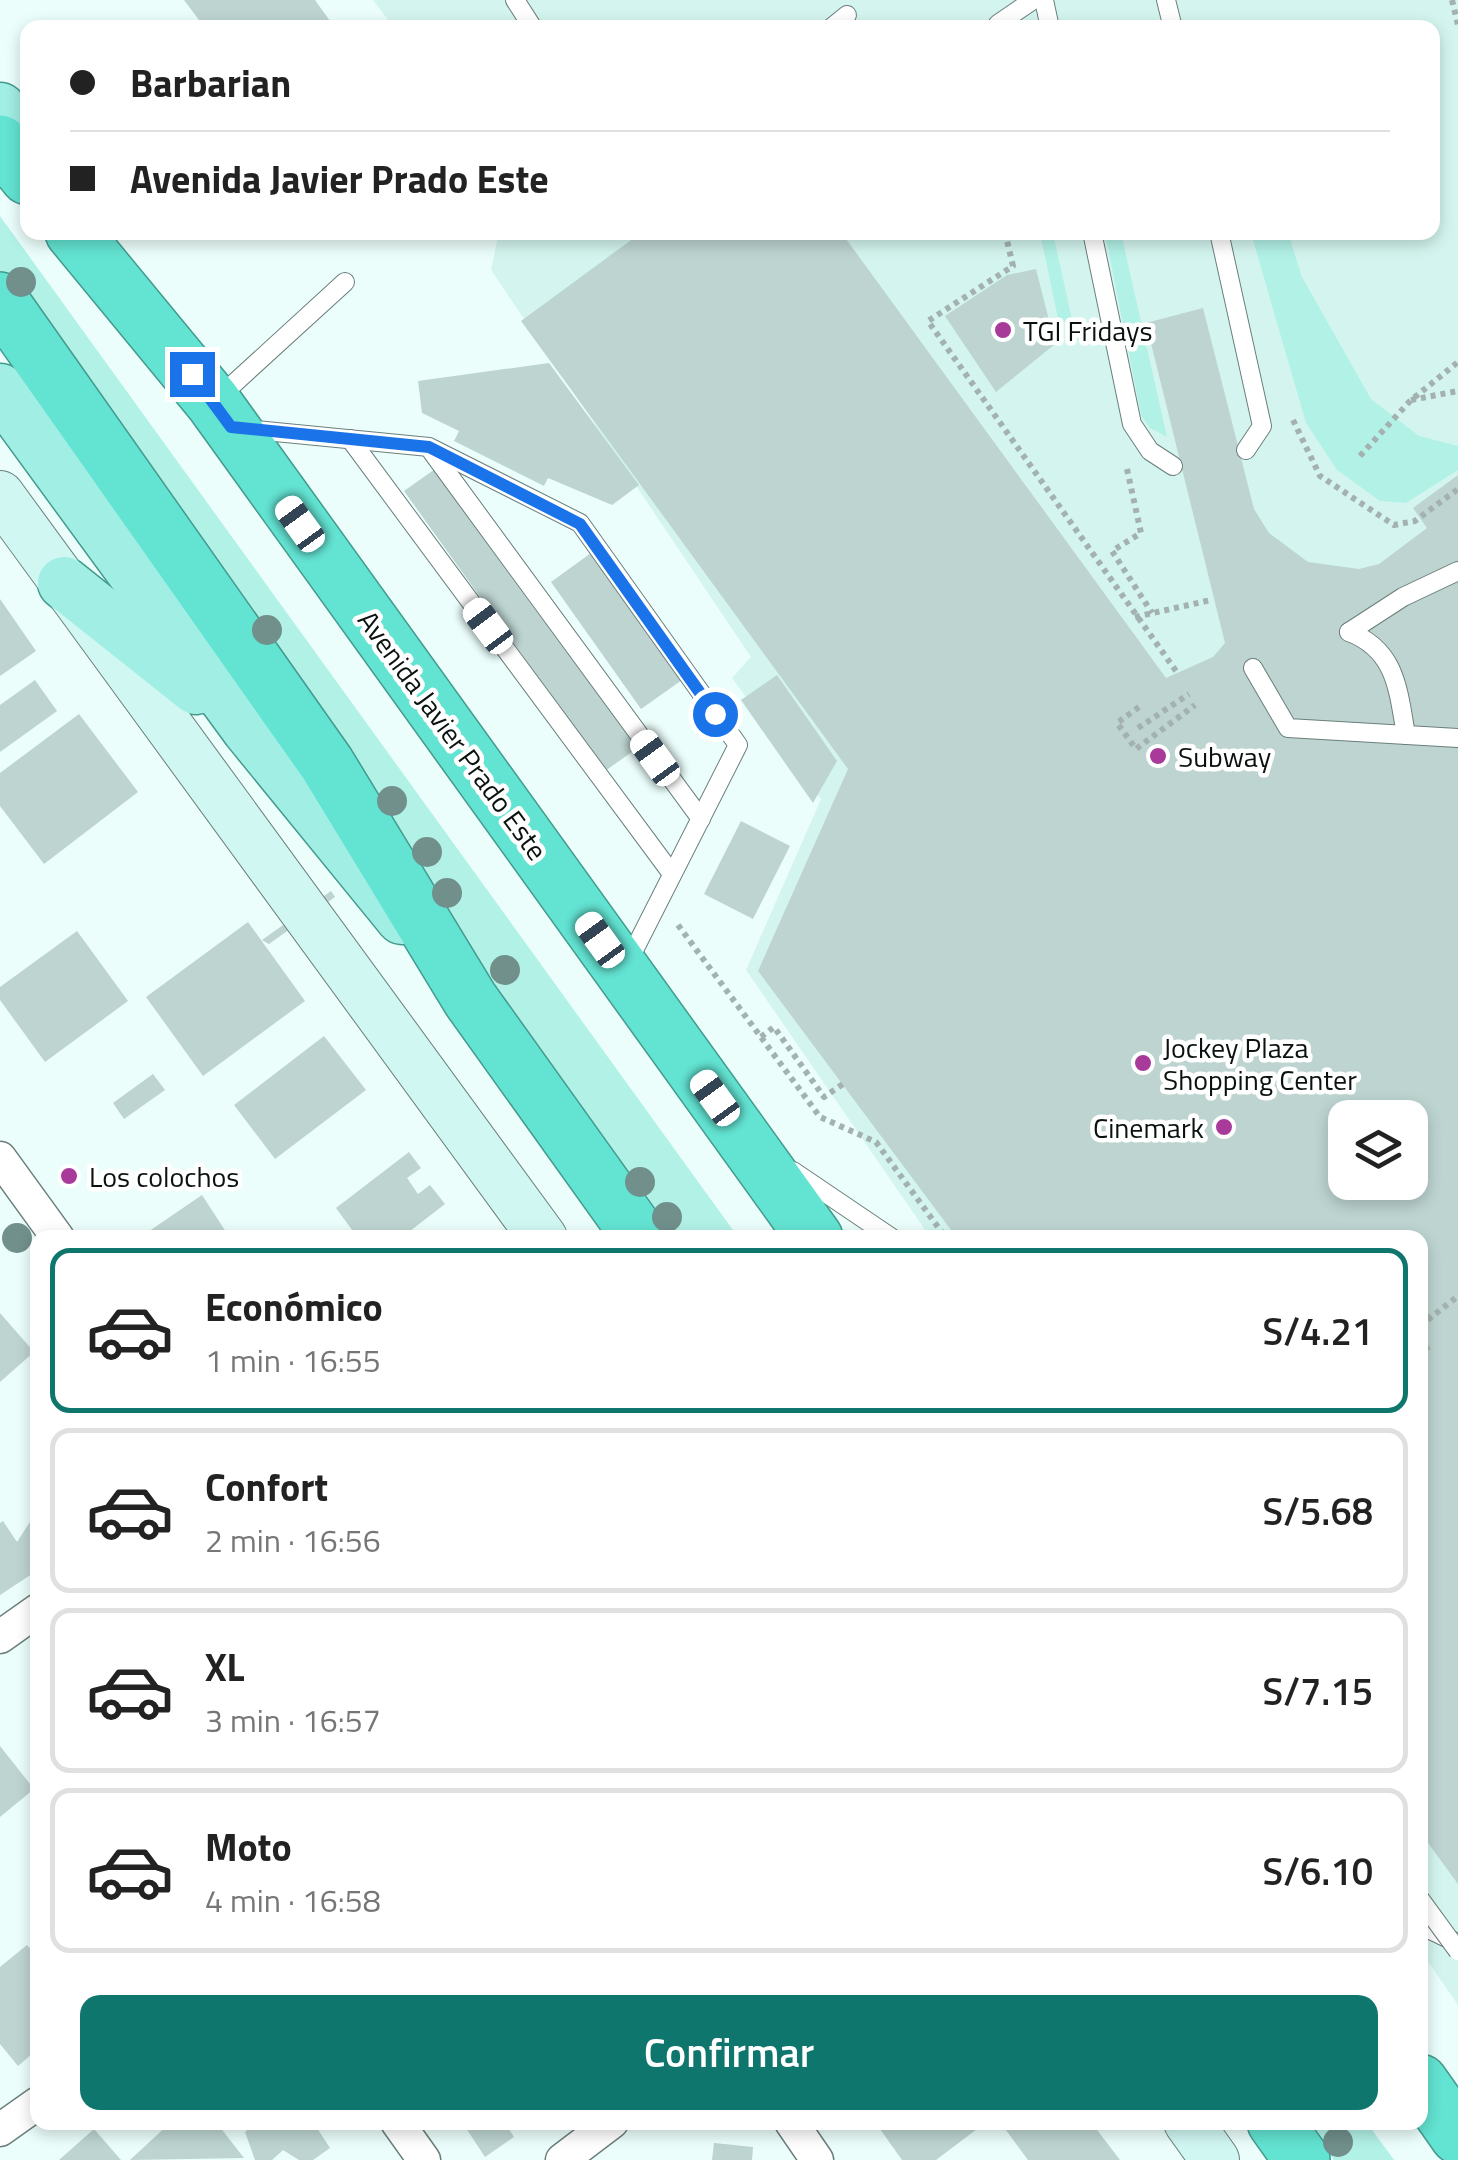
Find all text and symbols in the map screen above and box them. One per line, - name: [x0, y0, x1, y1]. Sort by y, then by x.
- text: Barbarian: [130, 54, 291, 112]
- text: Avenida Javier Prado Este: [130, 150, 549, 208]
- place label: TGI Fridays: [1023, 309, 1152, 352]
- marker: TGI Fridays: [992, 319, 1014, 341]
- route end: [170, 352, 215, 397]
- car: [270, 491, 330, 557]
- car: [458, 593, 518, 659]
- street label: Avenida Javier Prado Este: [347, 601, 559, 869]
- route start: [693, 692, 738, 737]
- car: [625, 725, 685, 791]
- place label: Subway: [1178, 735, 1271, 778]
- marker: Subway: [1147, 745, 1169, 767]
- car: [570, 907, 630, 973]
- place label: Jockey Plaza Shopping Center: [1163, 1026, 1357, 1101]
- marker: Jockey Plaza Shopping Center: [1132, 1052, 1154, 1074]
- car: [685, 1065, 745, 1131]
- map controls: [1328, 1100, 1428, 1200]
- button: layers: [1328, 1100, 1428, 1200]
- place label: Cinemark: [1093, 1106, 1204, 1149]
- marker: Cinemark: [1213, 1116, 1235, 1138]
- place label: Los colochos: [89, 1155, 239, 1198]
- marker: Los colochos: [58, 1165, 80, 1187]
- text: Económico: [205, 1278, 383, 1336]
- icon: car: [85, 1286, 175, 1376]
- text: S/4.21: [1263, 1302, 1373, 1360]
- text: 1 min · 16:55: [205, 1336, 381, 1384]
- text: Confort: [205, 1458, 328, 1516]
- icon: car: [85, 1466, 175, 1556]
- text: S/5.68: [1263, 1482, 1373, 1540]
- text: 2 min · 16:56: [205, 1516, 381, 1564]
- text: XL: [205, 1638, 245, 1696]
- icon: car: [85, 1646, 175, 1736]
- text: S/7.15: [1263, 1662, 1373, 1720]
- text: 3 min · 16:57: [205, 1696, 381, 1744]
- text: Moto: [205, 1818, 292, 1876]
- icon: car: [85, 1826, 175, 1916]
- text: S/6.10: [1263, 1842, 1373, 1900]
- text: 4 min · 16:58: [205, 1876, 381, 1924]
- button: Confirmar: [80, 1995, 1378, 2110]

